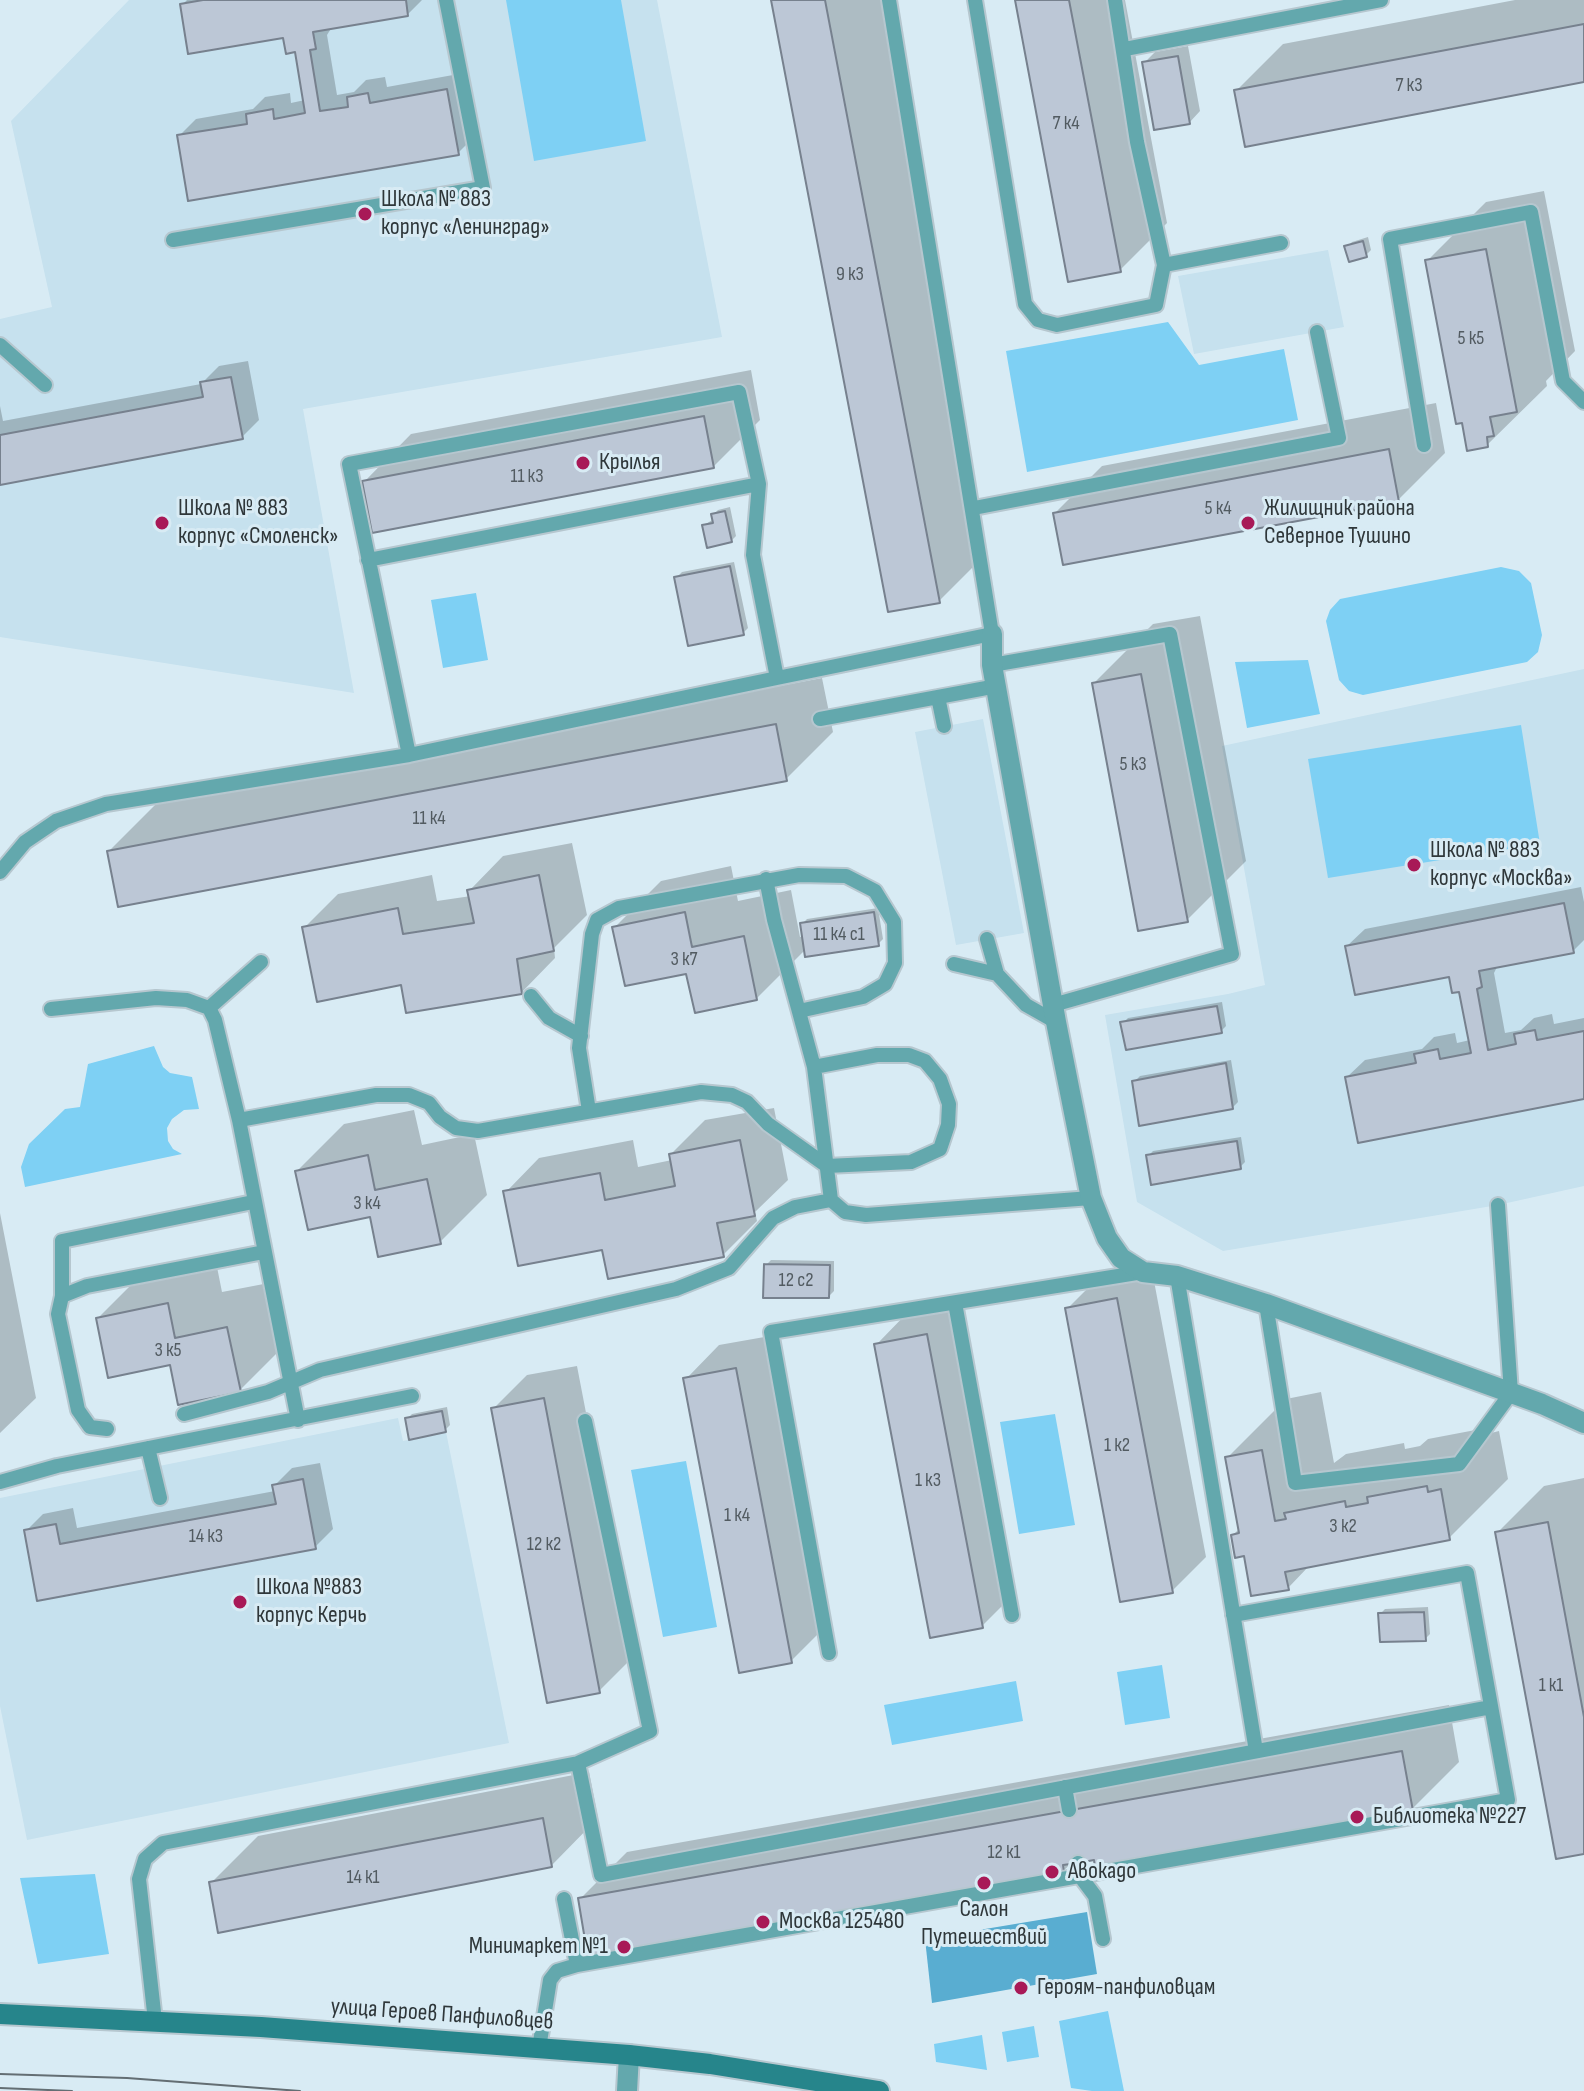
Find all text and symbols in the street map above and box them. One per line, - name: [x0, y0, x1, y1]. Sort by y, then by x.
- house number: 7 к3: [1395, 74, 1423, 98]
- house number: 7 к4: [1052, 112, 1080, 136]
- place label: Школа № 883 корпус «Ленинград»: [381, 186, 550, 242]
- marker: Школа № 883 корпус «Ленинград»: [356, 205, 374, 223]
- house number: 9 к3: [836, 263, 864, 287]
- house number: 5 к5: [1458, 327, 1484, 351]
- place label: Крылья: [599, 449, 660, 477]
- marker: Крылья: [574, 454, 592, 472]
- house number: 11 к3: [510, 465, 544, 489]
- place label: Школа № 883 корпус «Смоленск»: [178, 495, 339, 551]
- place label: Жилищник района Северное Тушино: [1264, 495, 1415, 551]
- house number: 5 к4: [1204, 497, 1232, 521]
- marker: Школа № 883 корпус «Смоленск»: [153, 514, 171, 532]
- marker: Жилищник района Северное Тушино: [1239, 514, 1257, 532]
- house number: 5 к3: [1119, 753, 1147, 777]
- house number: 11 к4: [412, 807, 446, 831]
- place label: Школа № 883 корпус «Москва»: [1430, 837, 1573, 893]
- marker: Школа № 883 корпус «Москва»: [1405, 856, 1423, 874]
- house number: 11 к4 с1: [813, 923, 865, 947]
- house number: 3 к7: [670, 948, 698, 972]
- house number: 3 к4: [353, 1192, 381, 1216]
- house number: 12 с2: [779, 1269, 813, 1293]
- house number: 3 к5: [154, 1339, 182, 1363]
- house number: 1 к2: [1104, 1434, 1130, 1458]
- house number: 1 к3: [915, 1469, 941, 1493]
- house number: 1 к4: [724, 1504, 750, 1528]
- house number: 3 к2: [1329, 1515, 1357, 1539]
- house number: 14 к3: [189, 1525, 223, 1549]
- house number: 12 к2: [527, 1533, 561, 1557]
- place label: Школа №883 корпус Керчь: [256, 1574, 367, 1630]
- marker: Школа №883 корпус Керчь: [231, 1593, 249, 1611]
- house number: 1 к1: [1539, 1674, 1563, 1698]
- place label: Библиотека №227: [1373, 1803, 1526, 1831]
- marker: Библиотека №227: [1348, 1808, 1366, 1826]
- house number: 12 к1: [987, 1841, 1021, 1865]
- place label: Авокадо: [1068, 1858, 1136, 1886]
- marker: Авокадо: [1043, 1863, 1061, 1881]
- house number: 14 к1: [346, 1866, 380, 1890]
- marker: Салон Путешествий: [975, 1874, 993, 1892]
- place label: Салон Путешествий: [921, 1896, 1047, 1952]
- place label: Москва 125480: [779, 1908, 904, 1936]
- marker: Москва 125480: [754, 1913, 772, 1931]
- place label: Минимаркет №1: [469, 1933, 608, 1961]
- marker: Минимаркет №1: [615, 1938, 633, 1956]
- place label: Героям-панфиловцам: [1037, 1974, 1216, 2002]
- marker: Героям-панфиловцам: [1012, 1979, 1030, 1997]
- street label: улица Героев Панфиловцев: [330, 1993, 554, 2037]

